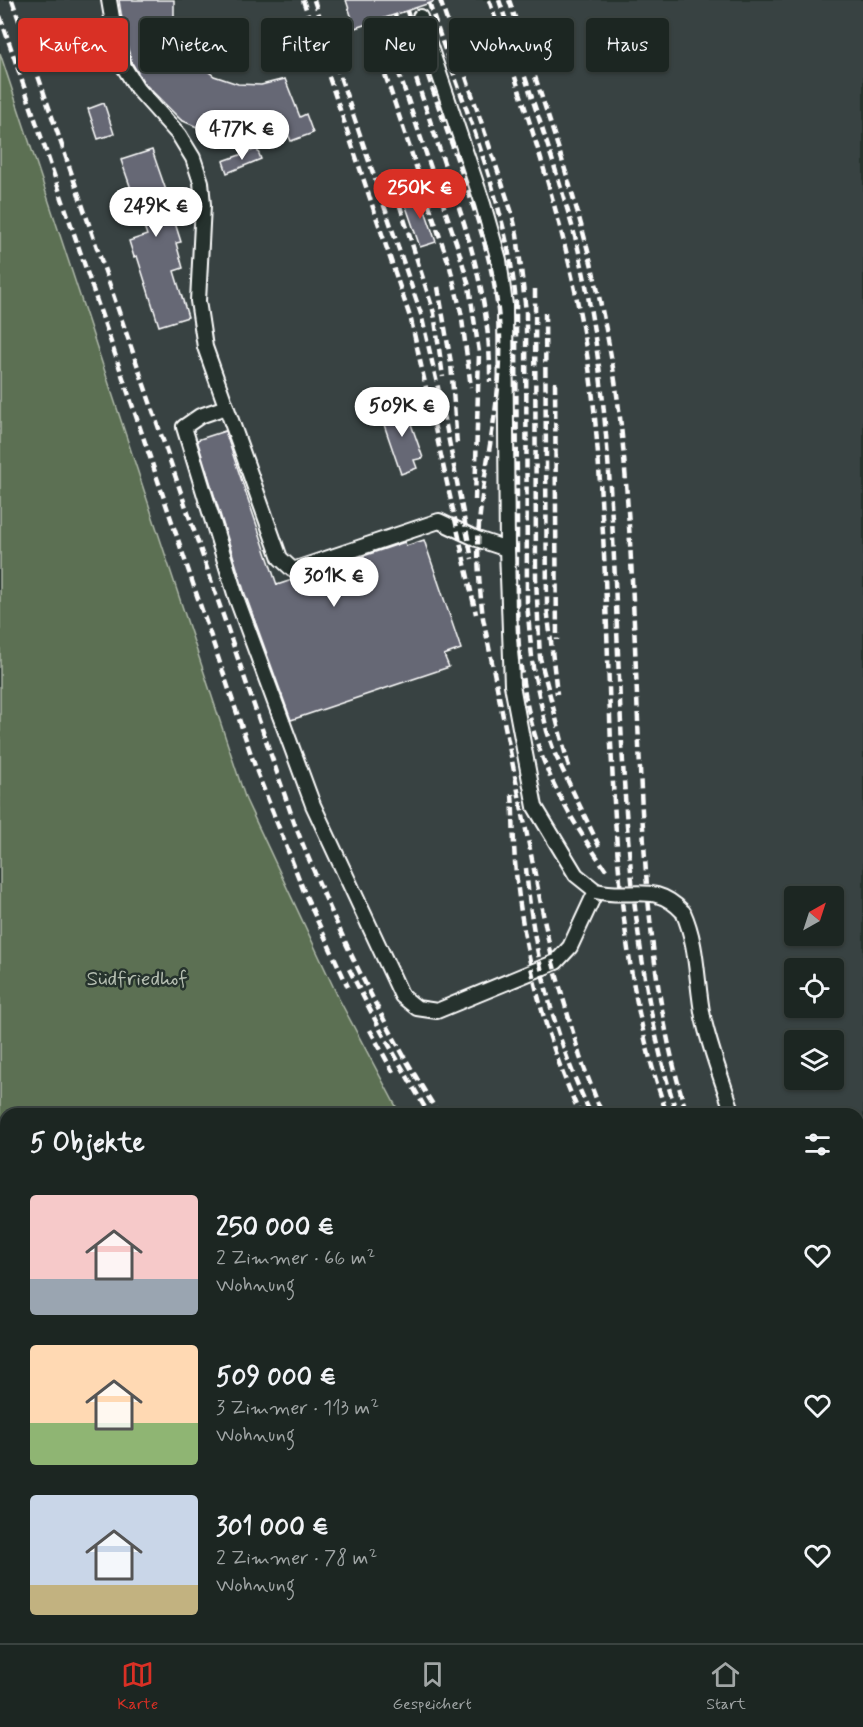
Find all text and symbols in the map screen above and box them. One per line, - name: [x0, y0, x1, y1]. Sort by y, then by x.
- chip: Kaufen: [18, 18, 128, 72]
- chip: Mieten: [140, 18, 249, 72]
- chip: Filter: [261, 18, 352, 72]
- chip: Neu: [364, 18, 437, 72]
- chip: Wohnung: [449, 18, 574, 72]
- chip: Haus: [586, 18, 669, 72]
- pin: 477K €: [193, 110, 291, 161]
- text: 477K €: [209, 116, 275, 143]
- pin: 250K €: [371, 169, 469, 220]
- text: 250K €: [387, 175, 453, 202]
- pin: 249K €: [107, 187, 205, 238]
- text: 249K €: [123, 193, 189, 220]
- pin: 509K €: [353, 387, 451, 438]
- text: 509K €: [369, 393, 435, 420]
- pin: 301K €: [285, 557, 383, 608]
- text: 301K €: [304, 563, 364, 590]
- north arrow: [784, 886, 844, 946]
- map controls: [784, 886, 844, 1090]
- button: locate: [784, 958, 844, 1018]
- park label: Südfriedhof: [86, 965, 188, 993]
- button: layers: [784, 1030, 844, 1090]
- text: 5 Objekte: [30, 1127, 145, 1161]
- icon: filters: [801, 1128, 834, 1161]
- text: 250 000 €: [216, 1211, 334, 1245]
- icon: home: [78, 1219, 150, 1291]
- icon: heart: [801, 1239, 834, 1272]
- text: 2 Zimmer · 66 m²: [216, 1245, 375, 1272]
- text: Wohnung: [216, 1272, 295, 1299]
- text: 509 000 €: [216, 1361, 336, 1395]
- icon: home: [78, 1369, 150, 1441]
- icon: heart: [801, 1389, 834, 1422]
- text: 3 Zimmer · 113 m²: [216, 1395, 379, 1422]
- text: Wohnung: [216, 1422, 295, 1449]
- text: 301 000 €: [216, 1511, 329, 1545]
- icon: home: [78, 1519, 150, 1591]
- icon: heart: [801, 1539, 834, 1572]
- text: 2 Zimmer · 78 m²: [216, 1545, 377, 1572]
- text: Wohnung: [216, 1572, 295, 1599]
- tab: Karte: [117, 1658, 158, 1715]
- tab: Gespeichert: [393, 1658, 472, 1715]
- tab: Start: [706, 1658, 746, 1715]

